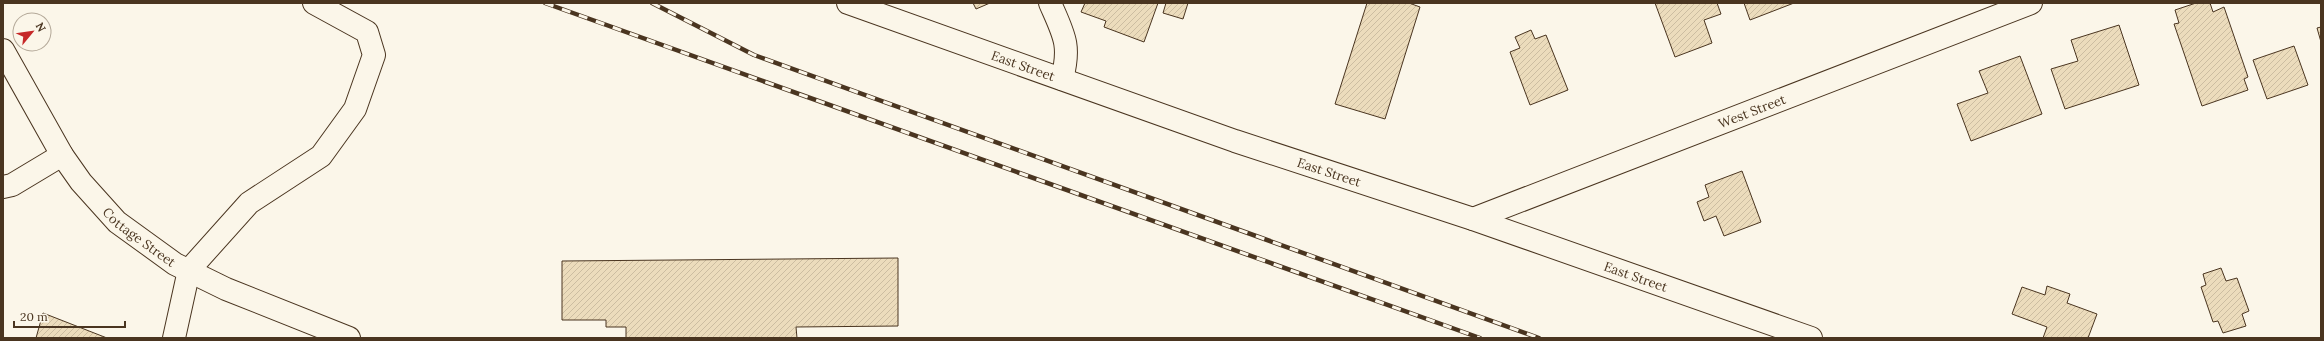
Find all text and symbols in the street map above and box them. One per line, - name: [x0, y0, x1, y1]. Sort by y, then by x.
- north arrow: [12, 12, 52, 52]
- text: N: [33, 20, 49, 35]
- street label: East Street: [989, 47, 1057, 85]
- street label: West Street: [1716, 91, 1788, 132]
- street label: East Street: [1295, 154, 1363, 191]
- street label: Cottage Street: [99, 204, 179, 271]
- street label: East Street: [1602, 258, 1670, 296]
- scale bar: [14, 303, 125, 329]
- text: 20 m: [20, 309, 48, 324]

